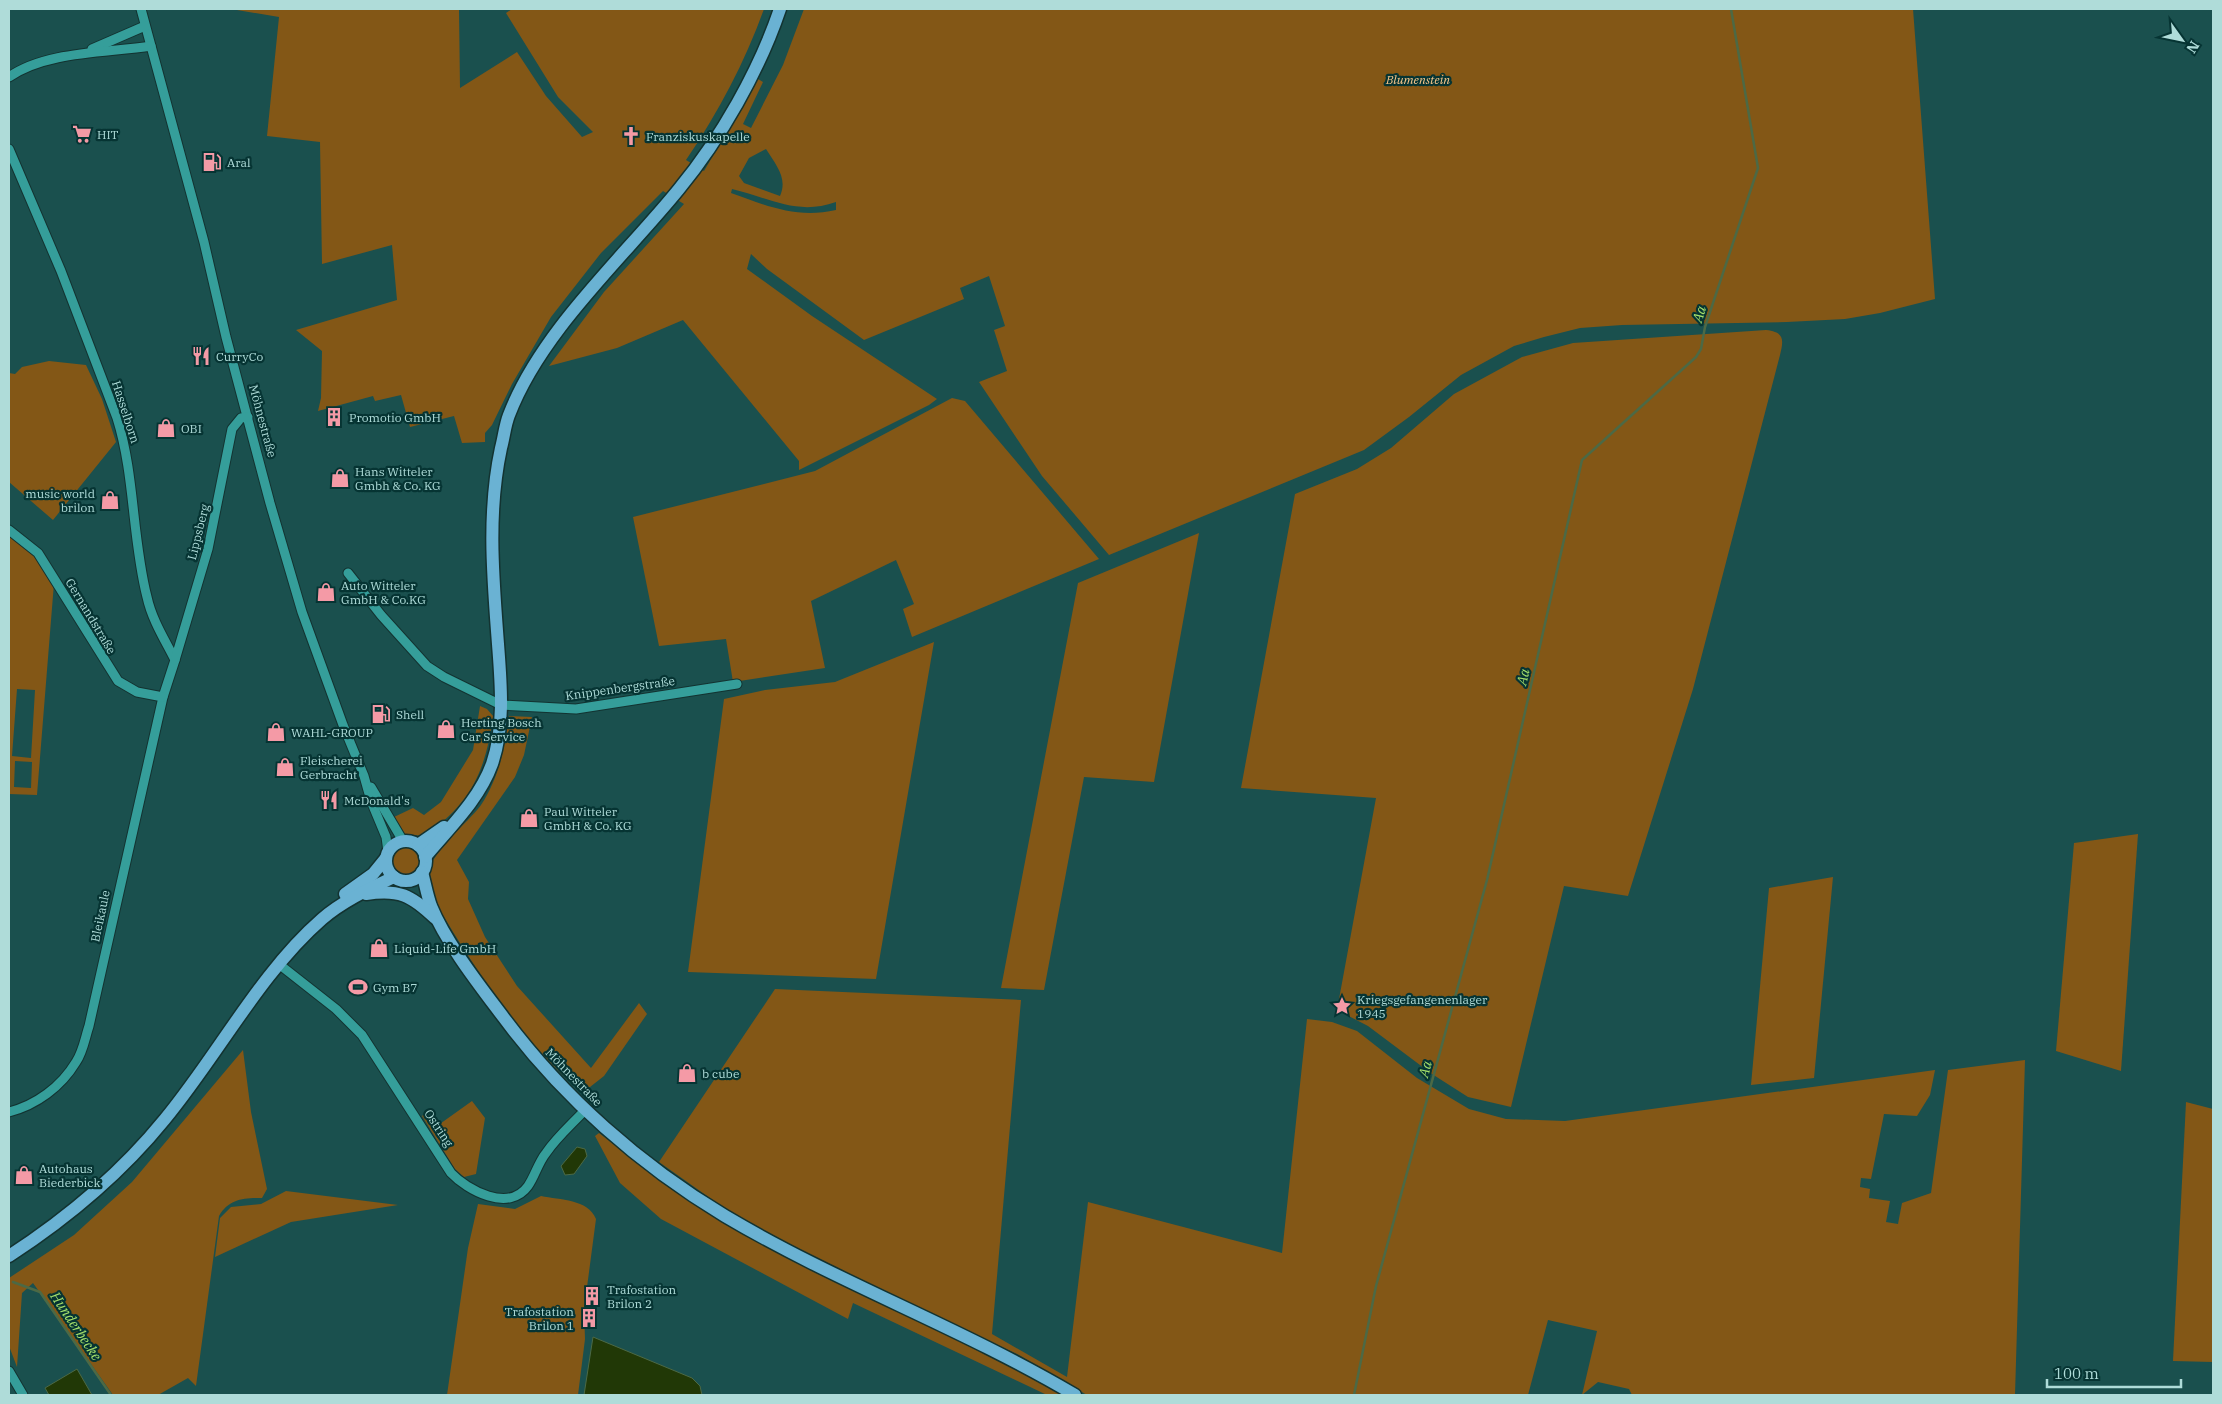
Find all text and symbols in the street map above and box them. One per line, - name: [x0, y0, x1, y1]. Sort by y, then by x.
- north arrow: [2157, 15, 2207, 65]
- text: N: [2182, 38, 2203, 57]
- park label: Blumenstein: [1385, 72, 1450, 87]
- supermarket icon: HIT: [71, 123, 93, 145]
- church icon: Franziskuskapelle: [620, 125, 642, 147]
- place label: HIT: [97, 127, 119, 142]
- place label: Franziskuskapelle: [646, 129, 750, 144]
- fuel station icon: Aral: [201, 151, 223, 173]
- place label: Aral: [227, 155, 251, 170]
- water label: Aa: [1688, 303, 1710, 325]
- restaurant icon: CurryCo: [190, 345, 212, 367]
- place label: CurryCo: [216, 349, 263, 364]
- street label: Hasselborn: [109, 379, 143, 445]
- street label: Möhnestraße: [246, 383, 280, 459]
- building icon: Promotio GmbH: [323, 406, 345, 428]
- place label: Promotio GmbH: [349, 410, 441, 425]
- shop icon: OBI: [155, 417, 177, 439]
- place label: OBI: [181, 421, 202, 436]
- place label: Hans Witteler Gmbh & Co. KG: [355, 464, 441, 493]
- shop icon: Hans Witteler Gmbh & Co. KG: [329, 467, 351, 489]
- place label: music world brilon: [25, 486, 95, 515]
- shop icon: music world brilon: [99, 489, 121, 511]
- street label: Lippsberg: [184, 502, 212, 561]
- street label: Gernandstraße: [63, 575, 119, 657]
- place label: Auto Witteler GmbH & Co.KG: [341, 578, 426, 607]
- shop icon: Auto Witteler GmbH & Co.KG: [315, 581, 337, 603]
- water label: Aa: [1512, 667, 1534, 688]
- street label: Knippenbergstraße: [564, 673, 676, 703]
- fuel station icon: Shell: [370, 703, 392, 725]
- place label: Shell: [396, 707, 425, 722]
- place label: Herting Bosch Car Service: [461, 715, 542, 744]
- shop icon: Herting Bosch Car Service: [435, 718, 457, 740]
- shop icon: WAHL-GROUP: [265, 721, 287, 743]
- place label: WAHL-GROUP: [291, 725, 373, 740]
- place label: Fleischerei Gerbracht: [300, 753, 363, 782]
- shop icon: Fleischerei Gerbracht: [274, 756, 296, 778]
- restaurant icon: McDonald's: [318, 789, 340, 811]
- place label: McDonald's: [344, 793, 410, 808]
- place label: Paul Witteler GmbH & Co. KG: [544, 804, 632, 833]
- shop icon: Paul Witteler GmbH & Co. KG: [518, 807, 540, 829]
- street label: Bleikaule: [87, 889, 113, 943]
- shop icon: Liquid-Life GmbH: [368, 937, 390, 959]
- place label: Liquid-Life GmbH: [394, 941, 496, 956]
- sports icon: Gym B7: [347, 976, 369, 998]
- place label: Gym B7: [373, 980, 418, 995]
- place label: Kriegsgefangenenlager 1945: [1357, 992, 1488, 1021]
- place icon: Kriegsgefangenenlager 1945: [1331, 995, 1353, 1017]
- street label: Möhnestraße: [543, 1045, 605, 1109]
- water label: Aa: [1414, 1058, 1436, 1080]
- shop icon: b cube: [676, 1062, 698, 1084]
- place label: b cube: [702, 1066, 739, 1081]
- street label: Ostring: [421, 1106, 457, 1150]
- place label: Autohaus Biederbick: [39, 1161, 101, 1190]
- shop icon: Autohaus Biederbick: [13, 1164, 35, 1186]
- place label: Trafostation Brilon 2: [607, 1282, 676, 1311]
- building icon: Trafostation Brilon 2: [581, 1285, 603, 1307]
- water label: Hunderbecke: [46, 1287, 106, 1364]
- place label: Trafostation Brilon 1: [505, 1304, 574, 1333]
- building icon: Trafostation Brilon 1: [578, 1307, 600, 1329]
- scale bar: [2047, 1356, 2181, 1388]
- text: 100 m: [2054, 1364, 2099, 1383]

